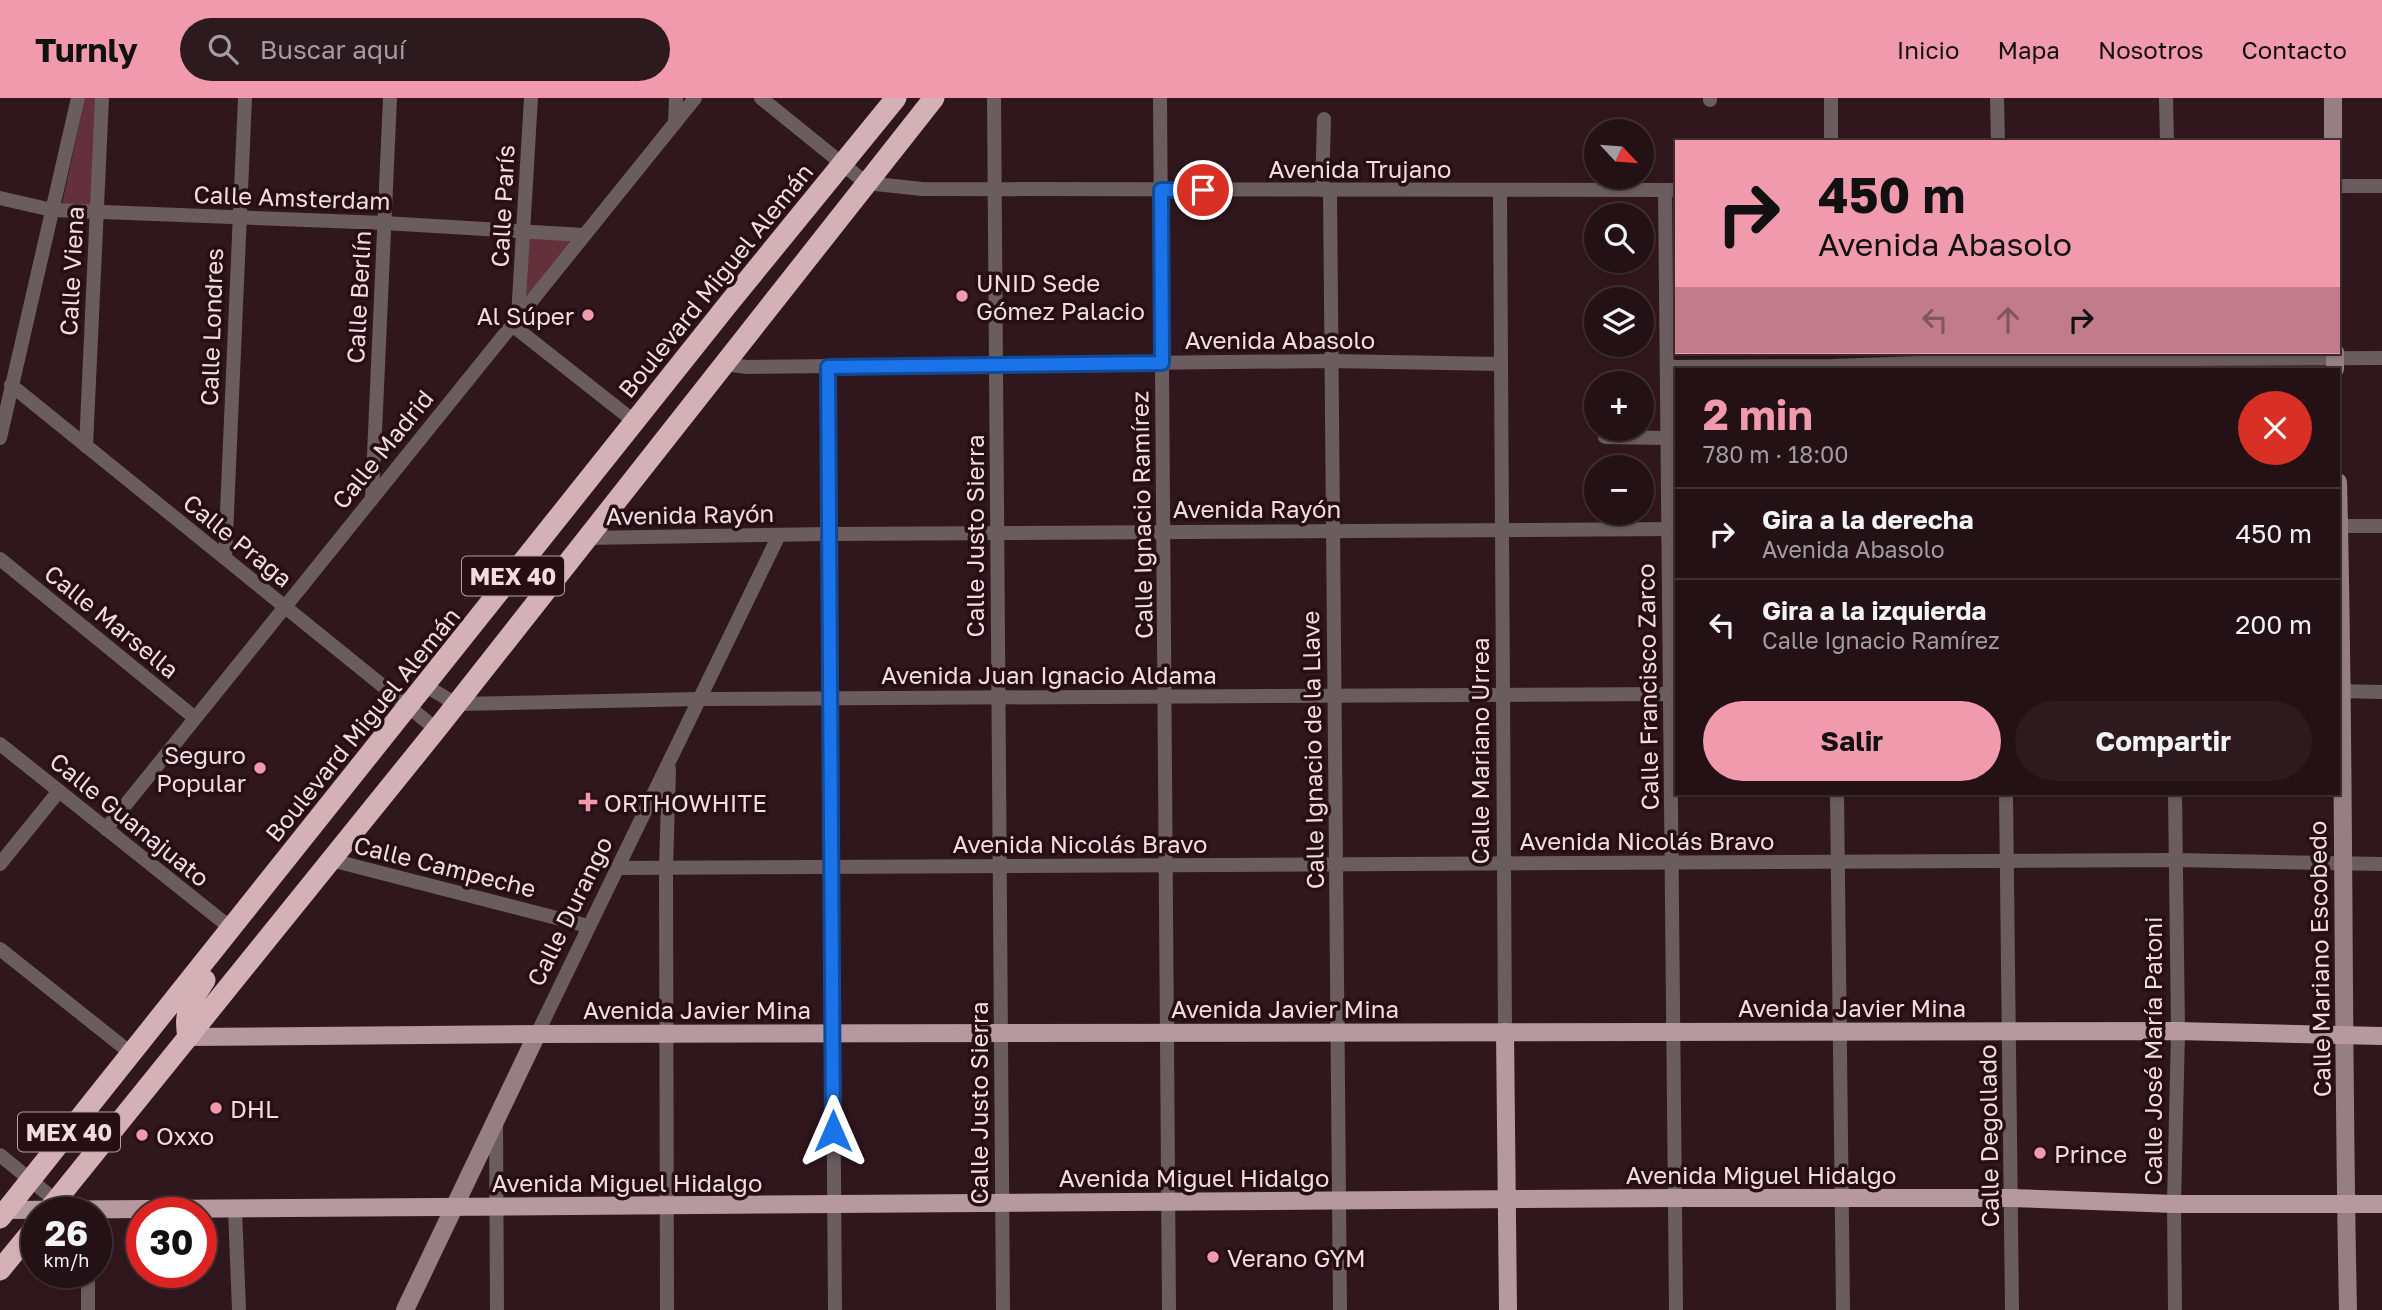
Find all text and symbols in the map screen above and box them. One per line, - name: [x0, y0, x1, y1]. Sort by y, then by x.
- search box: [180, 18, 670, 81]
- text: Turnly: [35, 30, 138, 69]
- icon: search: [204, 30, 242, 68]
- text: Buscar aquí: [260, 34, 406, 65]
- text: Inicio: [1897, 35, 1959, 64]
- text: Mapa: [1997, 35, 2060, 64]
- text: Nosotros: [2098, 35, 2204, 64]
- text: Contacto: [2242, 35, 2347, 64]
- north arrow: [1584, 119, 1654, 189]
- map controls: [1584, 119, 1654, 525]
- street label: Calle París: [484, 144, 520, 268]
- street label: Avenida Trujano: [1269, 154, 1451, 183]
- street label: Boulevard Miguel Alemán: [612, 157, 818, 403]
- pin: [1173, 160, 1233, 220]
- text: 450 m: [1818, 165, 1966, 224]
- icon: right: [1703, 168, 1794, 259]
- icon: arrive: [1184, 171, 1222, 209]
- street label: Calle Amsterdam: [193, 179, 391, 215]
- button: search: [1584, 203, 1654, 273]
- street label: Calle Viena: [53, 205, 89, 337]
- text: Avenida Abasolo: [1818, 225, 2072, 263]
- street label: Calle Berlín: [340, 230, 376, 364]
- street label: Calle Londres: [194, 248, 228, 406]
- place label: UNID Sede Gómez Palacio: [976, 268, 1145, 325]
- button: layers: [1584, 287, 1654, 357]
- marker: UNID Sede Gómez Palacio: [954, 288, 970, 304]
- place label: Al Súper: [477, 301, 574, 330]
- icon: left: [1916, 301, 1954, 339]
- icon: ahead: [1989, 301, 2027, 339]
- icon: right: [2062, 301, 2100, 339]
- marker: Al Súper: [580, 307, 596, 323]
- street label: Avenida Abasolo: [1185, 325, 1375, 354]
- button: +: [1584, 371, 1654, 441]
- street label: Calle Madrid: [325, 384, 439, 514]
- text: 2 min: [1703, 389, 1813, 439]
- street label: Calle Ignacio Ramírez: [1124, 391, 1158, 639]
- button: close: [2238, 391, 2312, 465]
- street label: Calle Justo Sierra: [960, 434, 989, 638]
- text: 780 m · 18:00: [1703, 440, 1849, 468]
- button: −: [1584, 455, 1654, 525]
- street label: Calle Praga: [178, 487, 298, 593]
- street label: Avenida Rayón: [1173, 494, 1341, 523]
- street label: Avenida Rayón: [606, 498, 774, 530]
- text: Gira a la derecha: [1762, 504, 1974, 535]
- icon: right: [1703, 515, 1741, 553]
- text: 450 m: [2235, 518, 2312, 549]
- text: Avenida Abasolo: [1762, 535, 1944, 563]
- road number: MEX 40: [462, 556, 564, 596]
- street label: Calle Marsella: [39, 558, 185, 684]
- street label: Calle Francisco Zarco: [1630, 563, 1664, 811]
- text: Gira a la izquierda: [1762, 595, 1986, 626]
- street label: Boulevard Miguel Alemán: [259, 601, 465, 847]
- icon: left: [1703, 606, 1741, 644]
- text: 200 m: [2235, 609, 2312, 640]
- street label: Calle Ignacio de la Llave: [1295, 611, 1329, 889]
- text: Calle Ignacio Ramírez: [1762, 626, 2000, 654]
- street label: Calle Mariano Urrea: [1465, 637, 1494, 865]
- street label: Avenida Juan Ignacio Aldama: [881, 660, 1217, 689]
- button: Salir: [1703, 701, 2001, 781]
- button: Compartir: [2015, 701, 2312, 781]
- place label: Seguro Popular: [156, 740, 246, 797]
- street label: Calle Guanajuato: [45, 746, 215, 892]
- marker: Seguro Popular: [252, 760, 268, 776]
- place label: ORTHOWHITE: [604, 788, 767, 817]
- marker: ORTHOWHITE: [578, 792, 598, 812]
- street label: Calle Mariano Escobedo: [2302, 821, 2336, 1097]
- street label: Avenida Nicolás Bravo: [1520, 826, 1774, 855]
- street label: Calle Campeche: [351, 829, 539, 903]
- street label: Avenida Nicolás Bravo: [953, 829, 1207, 858]
- street label: Calle Durango: [520, 831, 618, 991]
- street label: Calle José María Patoni: [2138, 917, 2167, 1185]
- street label: Avenida Javier Mina: [1738, 993, 1966, 1022]
- street label: Avenida Javier Mina: [1171, 994, 1399, 1023]
- street label: Avenida Javier Mina: [583, 995, 811, 1024]
- street label: Calle Justo Sierra: [964, 1001, 993, 1205]
- street label: Calle Degollado: [1972, 1044, 2004, 1228]
- place label: DHL: [230, 1094, 279, 1123]
- position arrow: [796, 1094, 870, 1168]
- marker: DHL: [208, 1100, 224, 1116]
- road number: MEX 40: [18, 1113, 120, 1152]
- place label: Oxxo: [156, 1121, 214, 1150]
- marker: Oxxo: [134, 1127, 150, 1143]
- place label: Prince: [2054, 1139, 2127, 1168]
- marker: Prince: [2032, 1145, 2048, 1161]
- street label: Avenida Miguel Hidalgo: [1626, 1160, 1896, 1189]
- street label: Avenida Miguel Hidalgo: [1059, 1163, 1329, 1192]
- street label: Avenida Miguel Hidalgo: [492, 1168, 762, 1197]
- speed limit sign: 30: [126, 1197, 217, 1288]
- text: 26: [45, 1212, 88, 1254]
- place label: Verano GYM: [1227, 1243, 1366, 1272]
- text: km/h: [44, 1249, 89, 1271]
- marker: Verano GYM: [1205, 1249, 1221, 1265]

